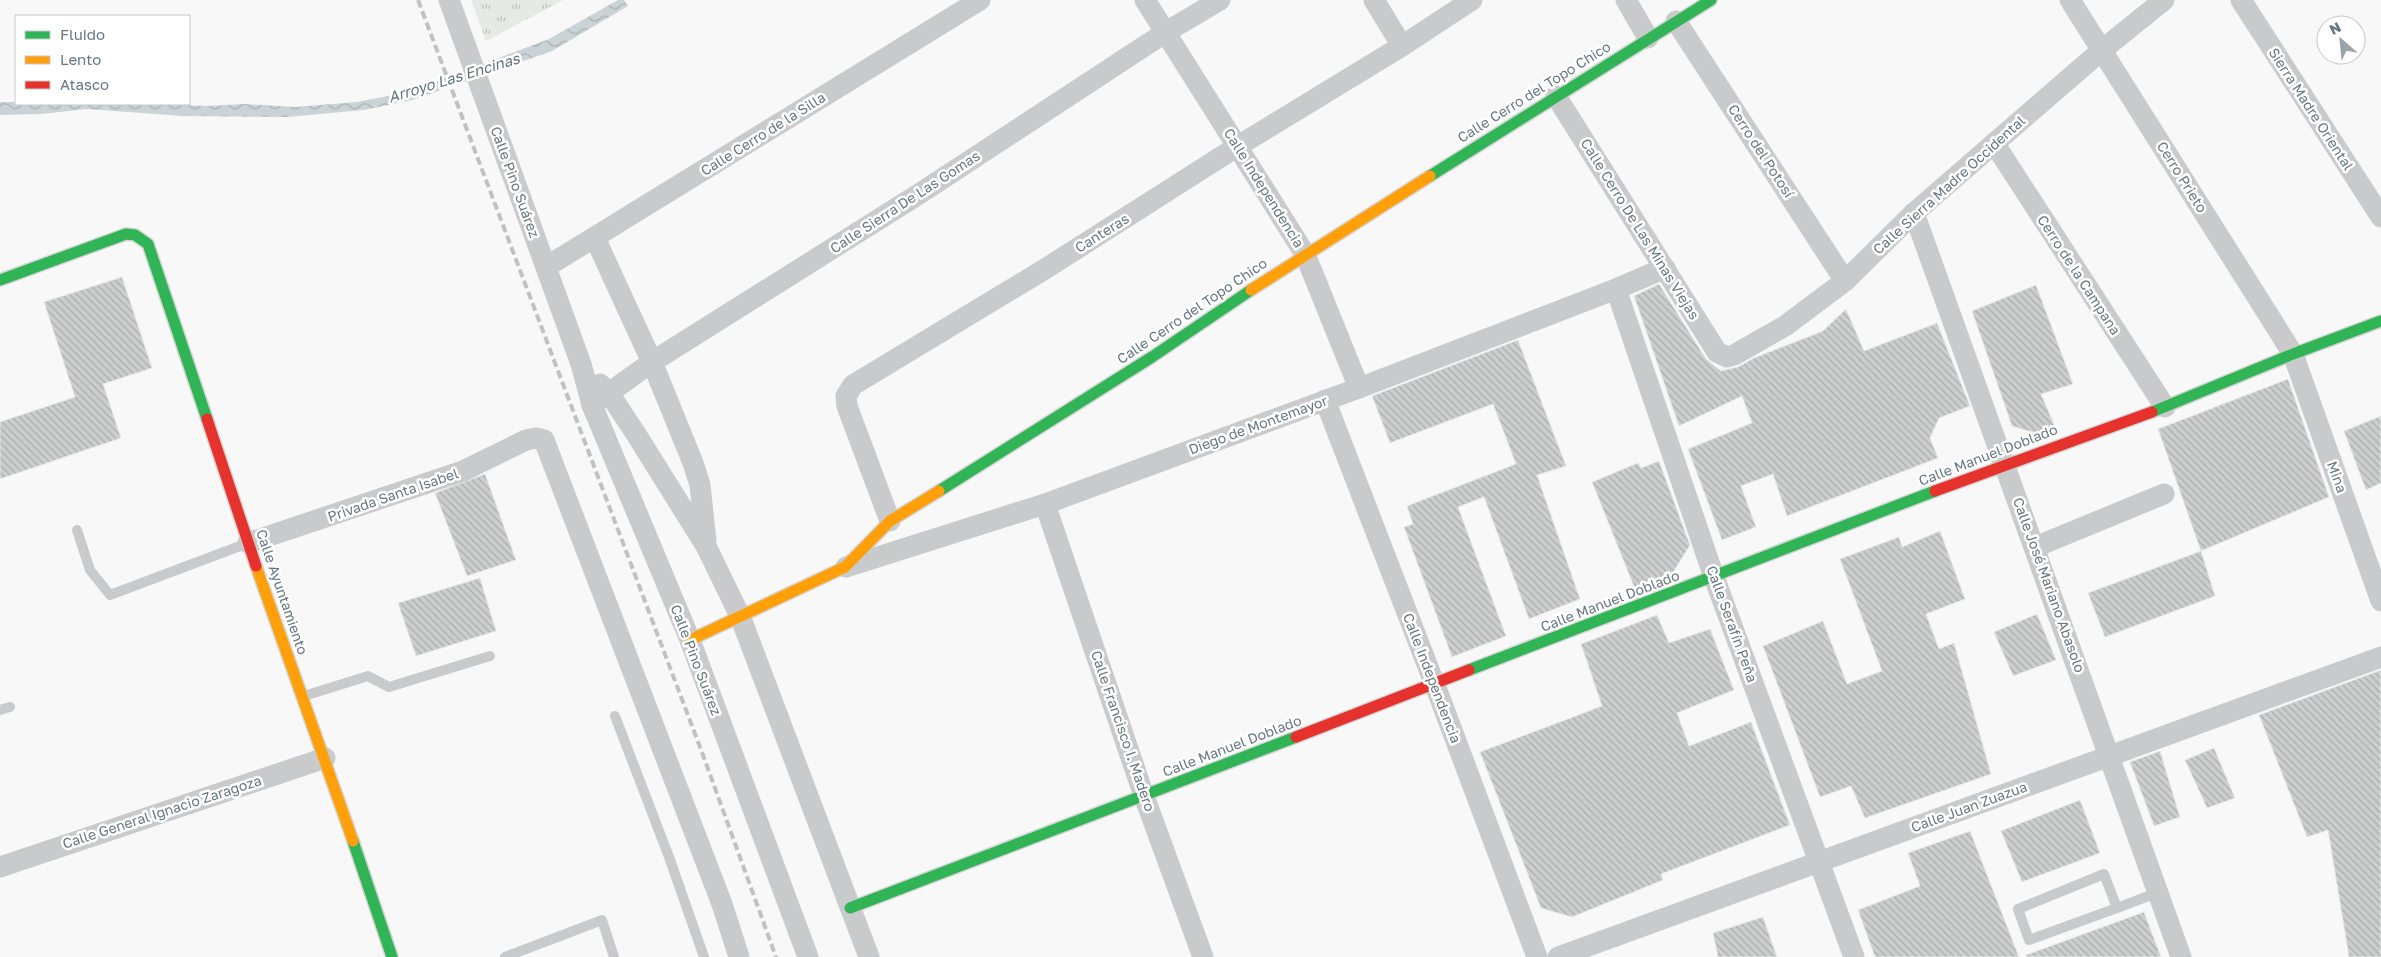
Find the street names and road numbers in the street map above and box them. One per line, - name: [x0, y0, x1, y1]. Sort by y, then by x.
- street label: Calle Cerro del Topo Chico: [1454, 37, 1613, 146]
- street label: Sierra Madre Oriental: [2265, 44, 2357, 173]
- street label: Calle Cerro de la Silla: [697, 88, 828, 179]
- street label: Cerro del Potosí: [1725, 101, 1799, 202]
- street label: Calle Sierra Madre Occidental: [1869, 112, 2028, 258]
- street label: Calle Pino Suárez: [487, 124, 544, 240]
- street label: Calle Independencia: [1221, 125, 1308, 251]
- street label: Calle Cerro De Las Minas Viejas: [1578, 135, 1703, 322]
- street label: Cerro Prieto: [2154, 138, 2211, 216]
- street label: Calle Sierra De Las Gomas: [827, 147, 983, 256]
- street label: Canteras: [1072, 209, 1132, 256]
- street label: Cerro de la Campana: [2034, 212, 2124, 338]
- street label: Calle Cerro del Topo Chico: [1114, 254, 1270, 367]
- street label: Diego de Montemayor: [1186, 391, 1330, 458]
- street label: Calle Manuel Doblado: [1916, 420, 2060, 489]
- street label: Mina: [2324, 459, 2351, 495]
- street label: Privada Santa Isabel: [325, 464, 460, 525]
- street label: Calle José Mariano Abasolo: [2010, 495, 2089, 675]
- street label: Calle Ayuntamiento: [253, 527, 312, 657]
- street label: Calle Serafín Peña: [1703, 563, 1761, 684]
- street label: Calle Manuel Doblado: [1538, 566, 1682, 635]
- street label: Calle Pino Suárez: [668, 602, 725, 718]
- street label: Calle Independencia: [1400, 611, 1465, 745]
- street label: Calle Francisco I. Madero: [1088, 648, 1159, 813]
- street label: Calle Manuel Doblado: [1160, 711, 1304, 780]
- street label: Calle General Ignacio Zaragoza: [60, 771, 263, 852]
- street label: Calle Juan Zuazua: [1909, 778, 2029, 835]

